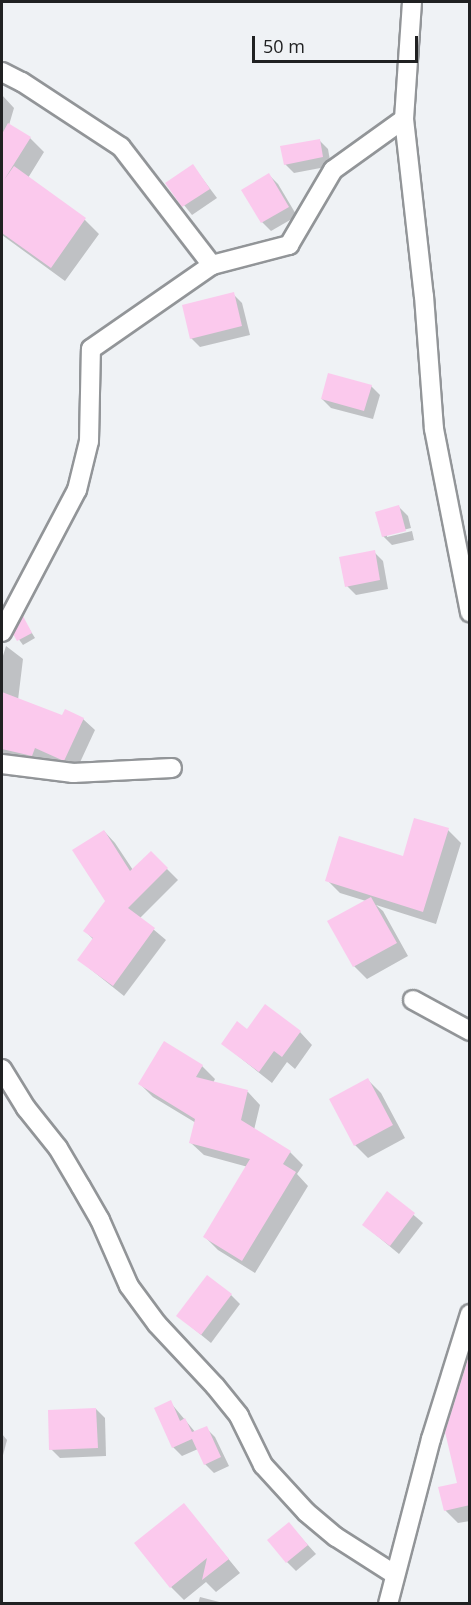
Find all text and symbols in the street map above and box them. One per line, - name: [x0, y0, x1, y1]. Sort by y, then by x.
- scale bar: [255, 24, 422, 62]
- text: 50 m: [263, 34, 305, 58]

